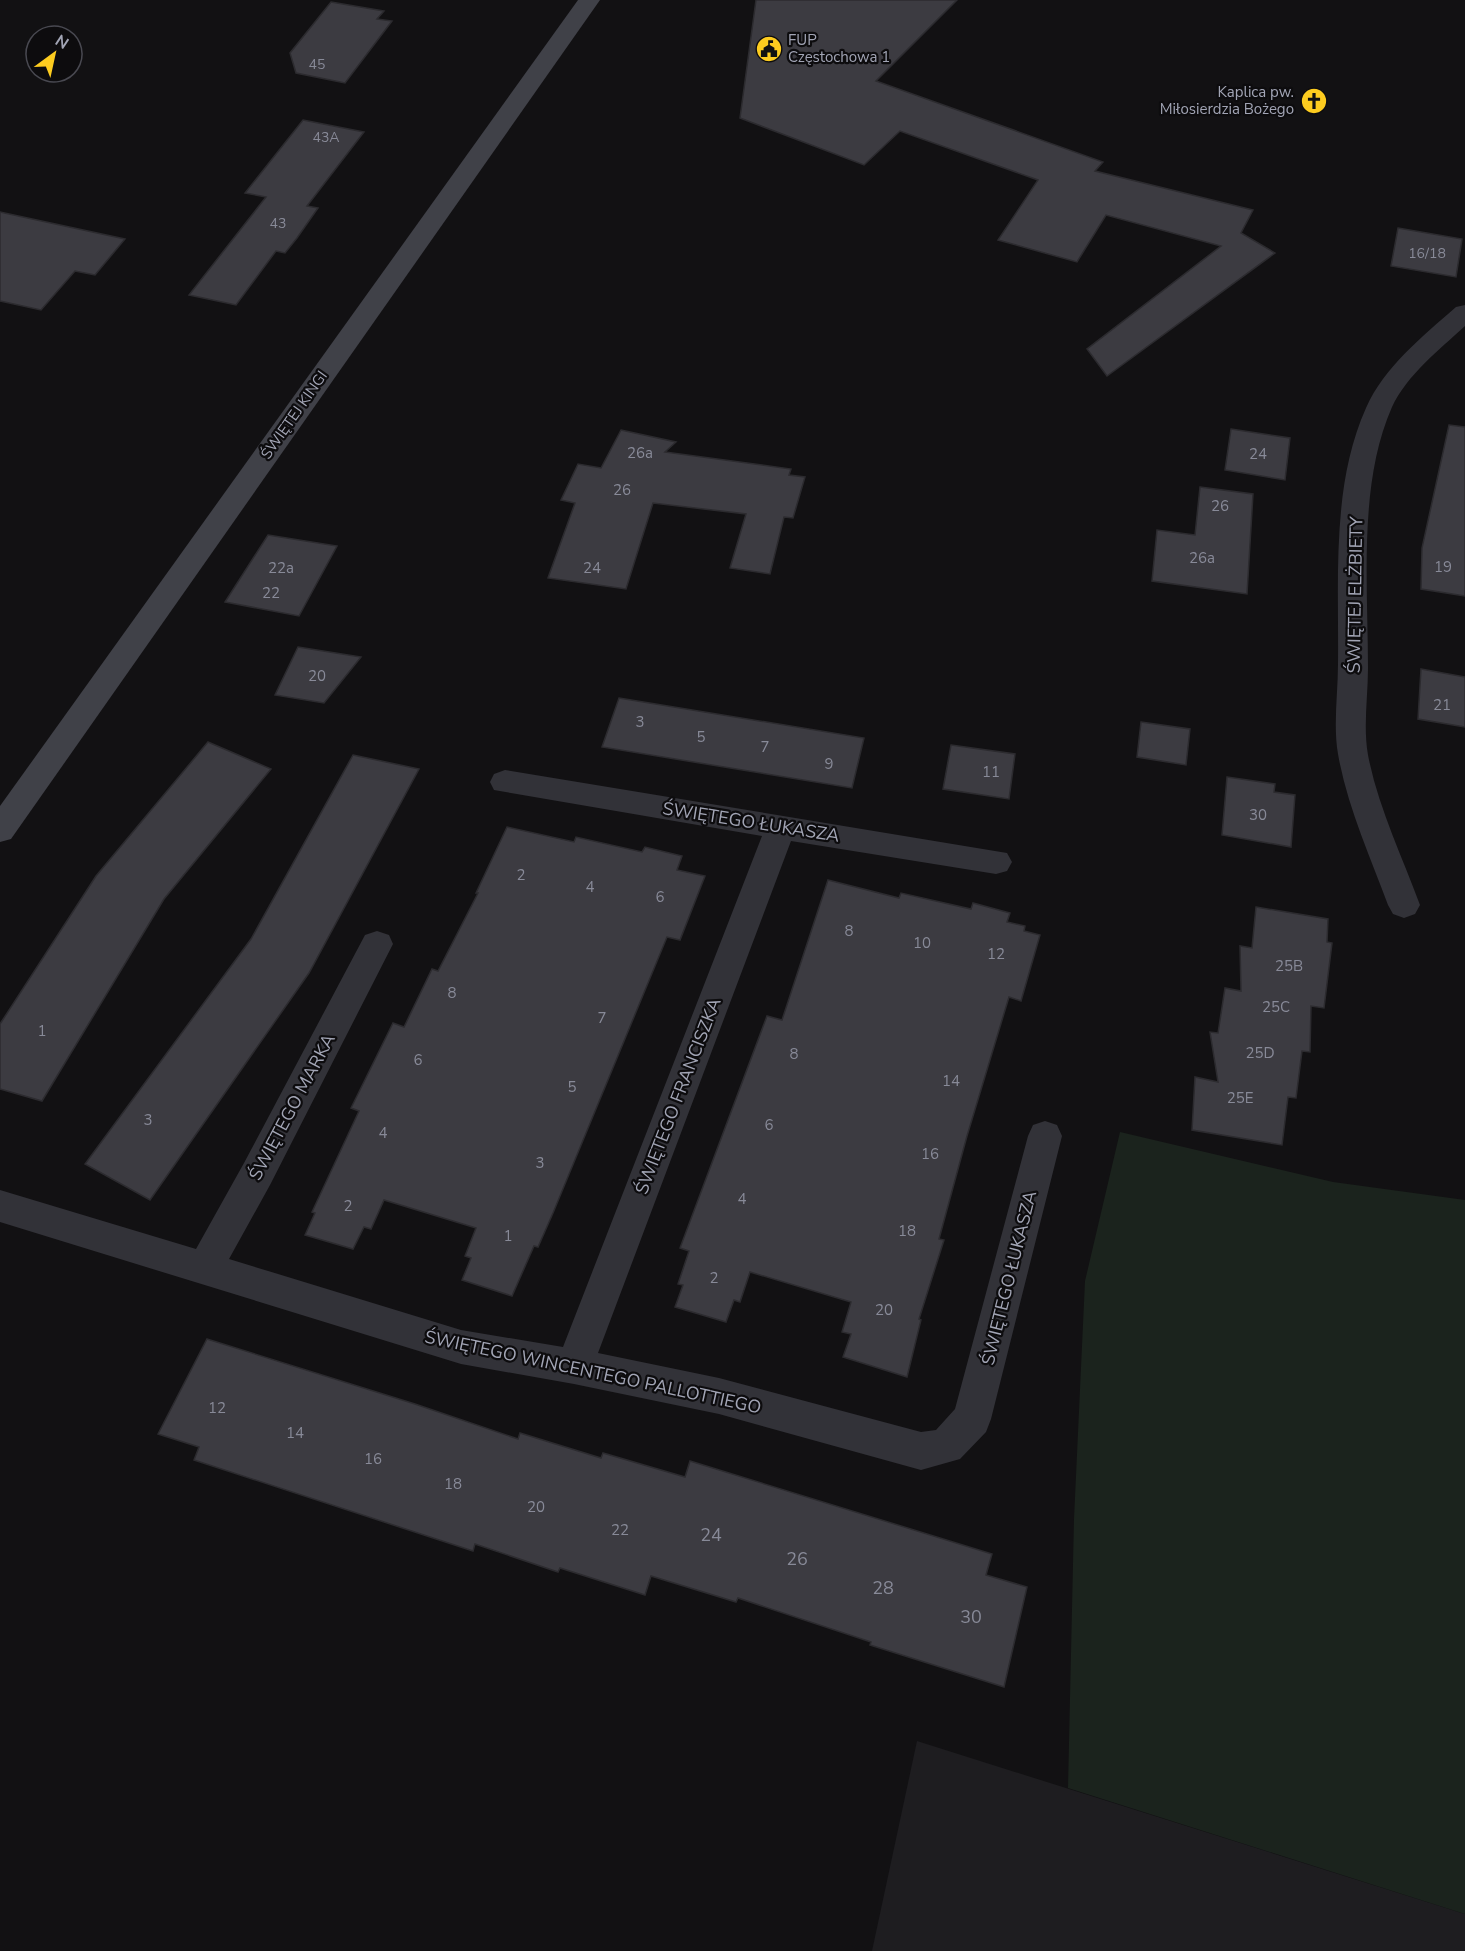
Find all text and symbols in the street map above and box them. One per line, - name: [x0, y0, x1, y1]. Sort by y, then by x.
- north arrow: [24, 24, 84, 84]
- text: N: [51, 30, 73, 55]
- place label: FUP Częstochowa 1: [788, 30, 890, 67]
- public building icon: FUP Częstochowa 1: [754, 34, 784, 64]
- house number: 45: [309, 55, 325, 74]
- place label: Kaplica pw. Miłosierdzia Bożego: [1160, 82, 1294, 119]
- church icon: Kaplica pw. Miłosierdzia Bożego: [1299, 86, 1329, 116]
- house number: 43A: [312, 128, 340, 147]
- house number: 43: [270, 214, 286, 233]
- house number: 16/18: [1408, 244, 1446, 263]
- street label: ŚWIĘTEJ KINGI: [255, 366, 332, 463]
- house number: 26a: [627, 443, 653, 463]
- house number: 24: [1249, 444, 1267, 464]
- house number: 26: [613, 480, 631, 500]
- house number: 26: [1211, 496, 1229, 516]
- street label: ŚWIĘTEJ ELŻBIETY: [1342, 516, 1368, 674]
- house number: 26a: [1189, 548, 1215, 568]
- house number: 19: [1434, 557, 1452, 577]
- house number: 22a: [268, 558, 294, 578]
- house number: 24: [583, 558, 601, 578]
- house number: 22: [262, 583, 280, 603]
- house number: 20: [308, 666, 326, 686]
- house number: 21: [1433, 695, 1451, 715]
- house number: 3: [635, 712, 645, 732]
- house number: 5: [696, 727, 706, 747]
- house number: 7: [760, 737, 770, 757]
- house number: 9: [824, 754, 834, 774]
- house number: 11: [982, 762, 1000, 782]
- street label: ŚWIĘTEGO ŁUKASZA: [661, 796, 841, 848]
- house number: 30: [1249, 805, 1267, 825]
- house number: 2: [516, 865, 526, 885]
- house number: 4: [585, 877, 595, 897]
- house number: 6: [655, 887, 665, 907]
- house number: 8: [844, 921, 854, 941]
- house number: 10: [913, 933, 931, 953]
- house number: 12: [987, 944, 1005, 964]
- house number: 25B: [1275, 956, 1303, 976]
- house number: 8: [447, 983, 457, 1003]
- street label: ŚWIĘTEGO FRANCISZKA: [629, 994, 727, 1198]
- house number: 25C: [1262, 997, 1290, 1017]
- house number: 7: [597, 1008, 607, 1028]
- house number: 1: [37, 1021, 47, 1041]
- street label: ŚWIĘTEGO MARKA: [243, 1030, 341, 1184]
- house number: 25D: [1245, 1043, 1275, 1063]
- house number: 8: [789, 1044, 799, 1064]
- house number: 6: [413, 1050, 423, 1070]
- house number: 14: [942, 1071, 960, 1091]
- house number: 5: [567, 1077, 577, 1097]
- house number: 25E: [1227, 1088, 1253, 1108]
- house number: 3: [143, 1110, 153, 1130]
- house number: 6: [764, 1115, 774, 1135]
- house number: 4: [378, 1123, 388, 1143]
- house number: 16: [921, 1144, 939, 1164]
- house number: 3: [535, 1153, 545, 1173]
- street label: ŚWIĘTEGO ŁUKASZA: [976, 1188, 1042, 1368]
- house number: 4: [737, 1189, 747, 1209]
- house number: 2: [343, 1196, 353, 1216]
- house number: 18: [898, 1221, 916, 1241]
- house number: 1: [503, 1226, 513, 1246]
- house number: 2: [709, 1268, 719, 1288]
- house number: 20: [875, 1300, 893, 1320]
- street label: ŚWIĘTEGO WINCENTEGO PALLOTTIEGO: [422, 1325, 764, 1419]
- house number: 12: [208, 1398, 226, 1418]
- house number: 14: [286, 1423, 304, 1443]
- house number: 16: [364, 1449, 382, 1469]
- house number: 18: [444, 1474, 462, 1494]
- house number: 20: [527, 1497, 545, 1517]
- house number: 22: [611, 1520, 629, 1540]
- house number: 24: [700, 1523, 722, 1547]
- house number: 26: [786, 1547, 808, 1571]
- house number: 28: [872, 1576, 894, 1600]
- house number: 30: [960, 1605, 982, 1629]

